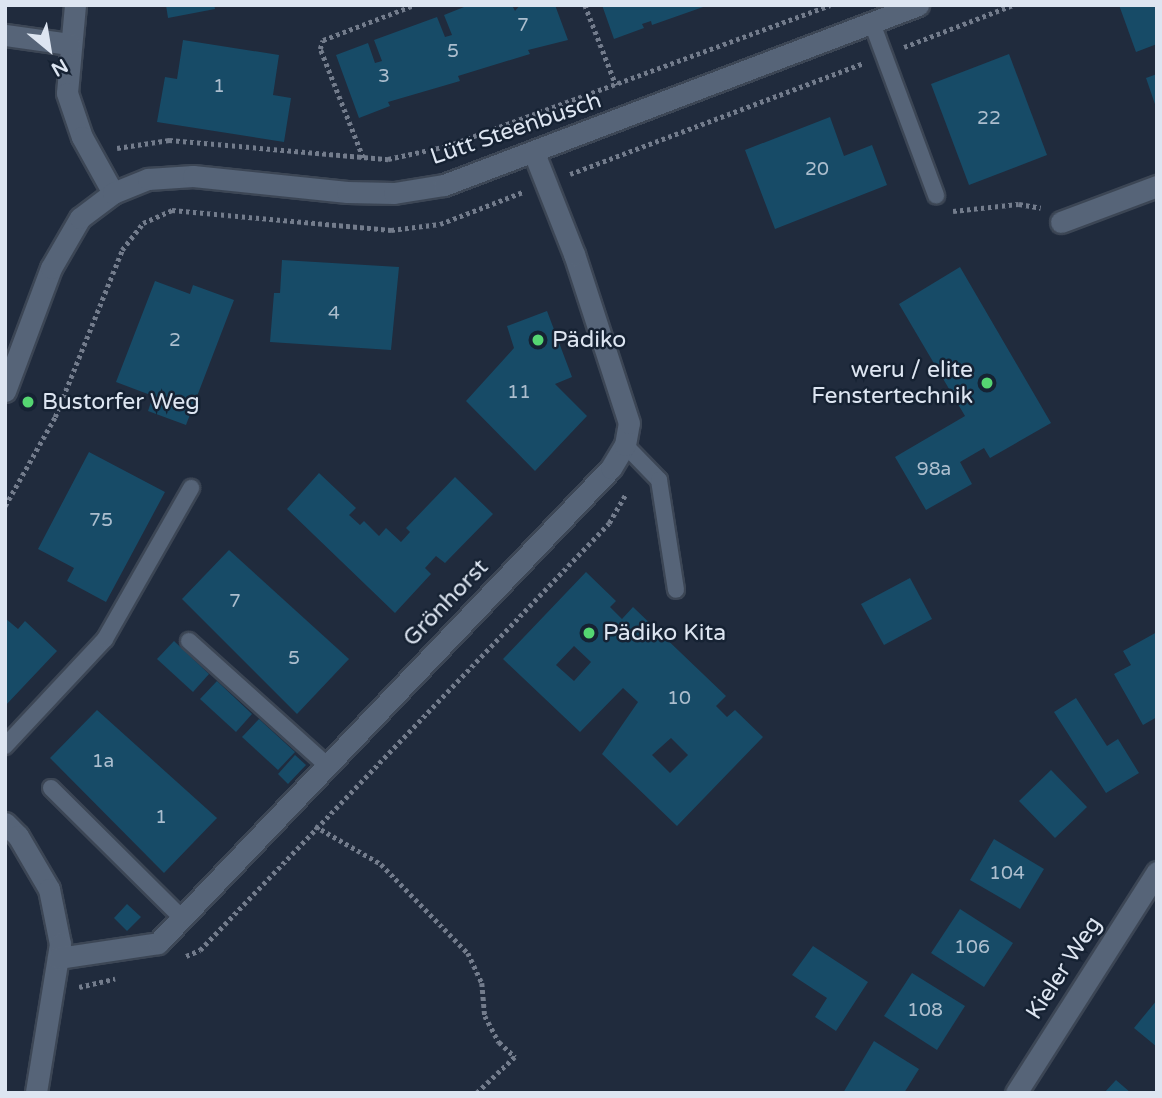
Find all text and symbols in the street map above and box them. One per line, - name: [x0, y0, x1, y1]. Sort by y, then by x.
- north arrow: [14, 14, 84, 84]
- house number: 7: [517, 15, 529, 37]
- house number: 5: [447, 41, 459, 63]
- text: N: [47, 54, 72, 81]
- house number: 3: [378, 66, 390, 88]
- house number: 1: [213, 76, 225, 98]
- street label: Lütt Steenbusch: [427, 87, 605, 171]
- house number: 22: [977, 108, 1001, 130]
- house number: 20: [805, 159, 829, 181]
- house number: 4: [328, 303, 340, 325]
- place label: Pädiko: [552, 326, 626, 354]
- house number: 2: [169, 330, 181, 352]
- marker: Pädiko: [530, 332, 546, 348]
- place label: weru / elite Fenstertechnik: [811, 356, 973, 410]
- marker: weru / elite Fenstertechnik: [979, 375, 995, 391]
- house number: 11: [507, 382, 531, 404]
- place label: Bustorfer Weg: [42, 388, 200, 416]
- marker: Bustorfer Weg: [20, 394, 36, 410]
- house number: 98a: [917, 459, 951, 481]
- house number: 75: [89, 510, 113, 532]
- street label: Grönhorst: [398, 554, 494, 652]
- house number: 7: [229, 591, 241, 613]
- place label: Pädiko Kita: [603, 619, 726, 647]
- marker: Pädiko Kita: [581, 625, 597, 641]
- house number: 5: [288, 648, 300, 670]
- house number: 10: [667, 688, 691, 710]
- house number: 1a: [92, 751, 114, 773]
- house number: 1: [155, 807, 167, 829]
- house number: 104: [989, 863, 1025, 885]
- street label: Kieler Weg: [1020, 911, 1108, 1025]
- house number: 106: [954, 937, 990, 959]
- house number: 108: [907, 1000, 943, 1022]

